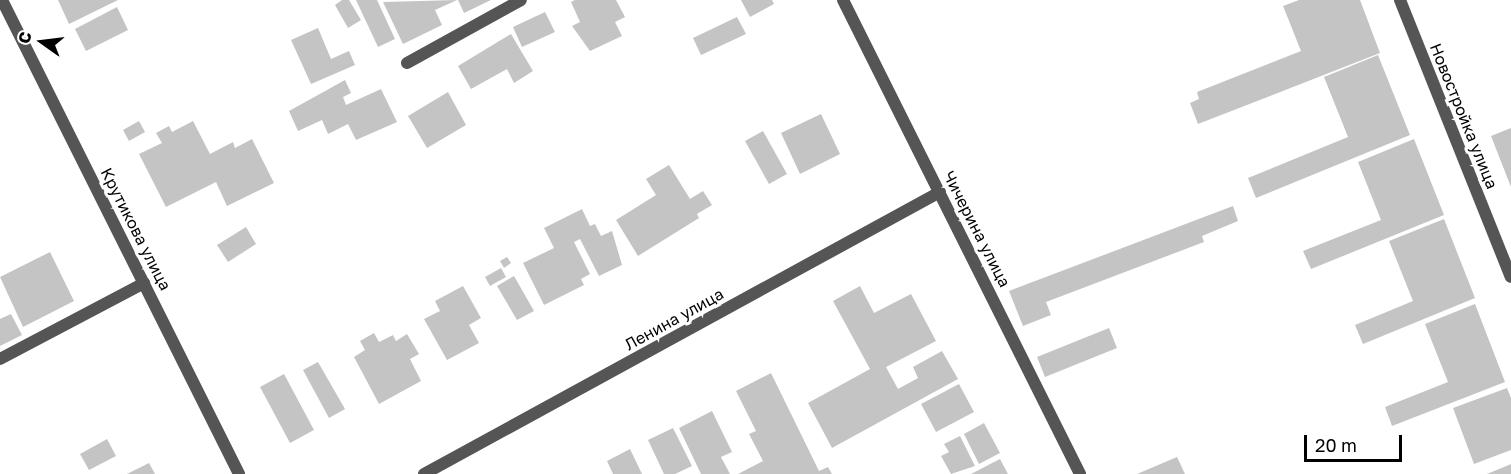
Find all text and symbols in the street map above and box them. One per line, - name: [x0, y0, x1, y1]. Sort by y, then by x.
- north arrow: [12, 12, 72, 72]
- text: С: [13, 30, 36, 46]
- street label: Новостройка улица: [1426, 40, 1502, 192]
- street label: Крутикова улица: [97, 164, 175, 294]
- street label: Чичерина улица: [939, 168, 1015, 290]
- street label: Ленина улица: [621, 284, 727, 354]
- scale bar: [1307, 423, 1404, 461]
- text: 20 m: [1315, 434, 1357, 456]

